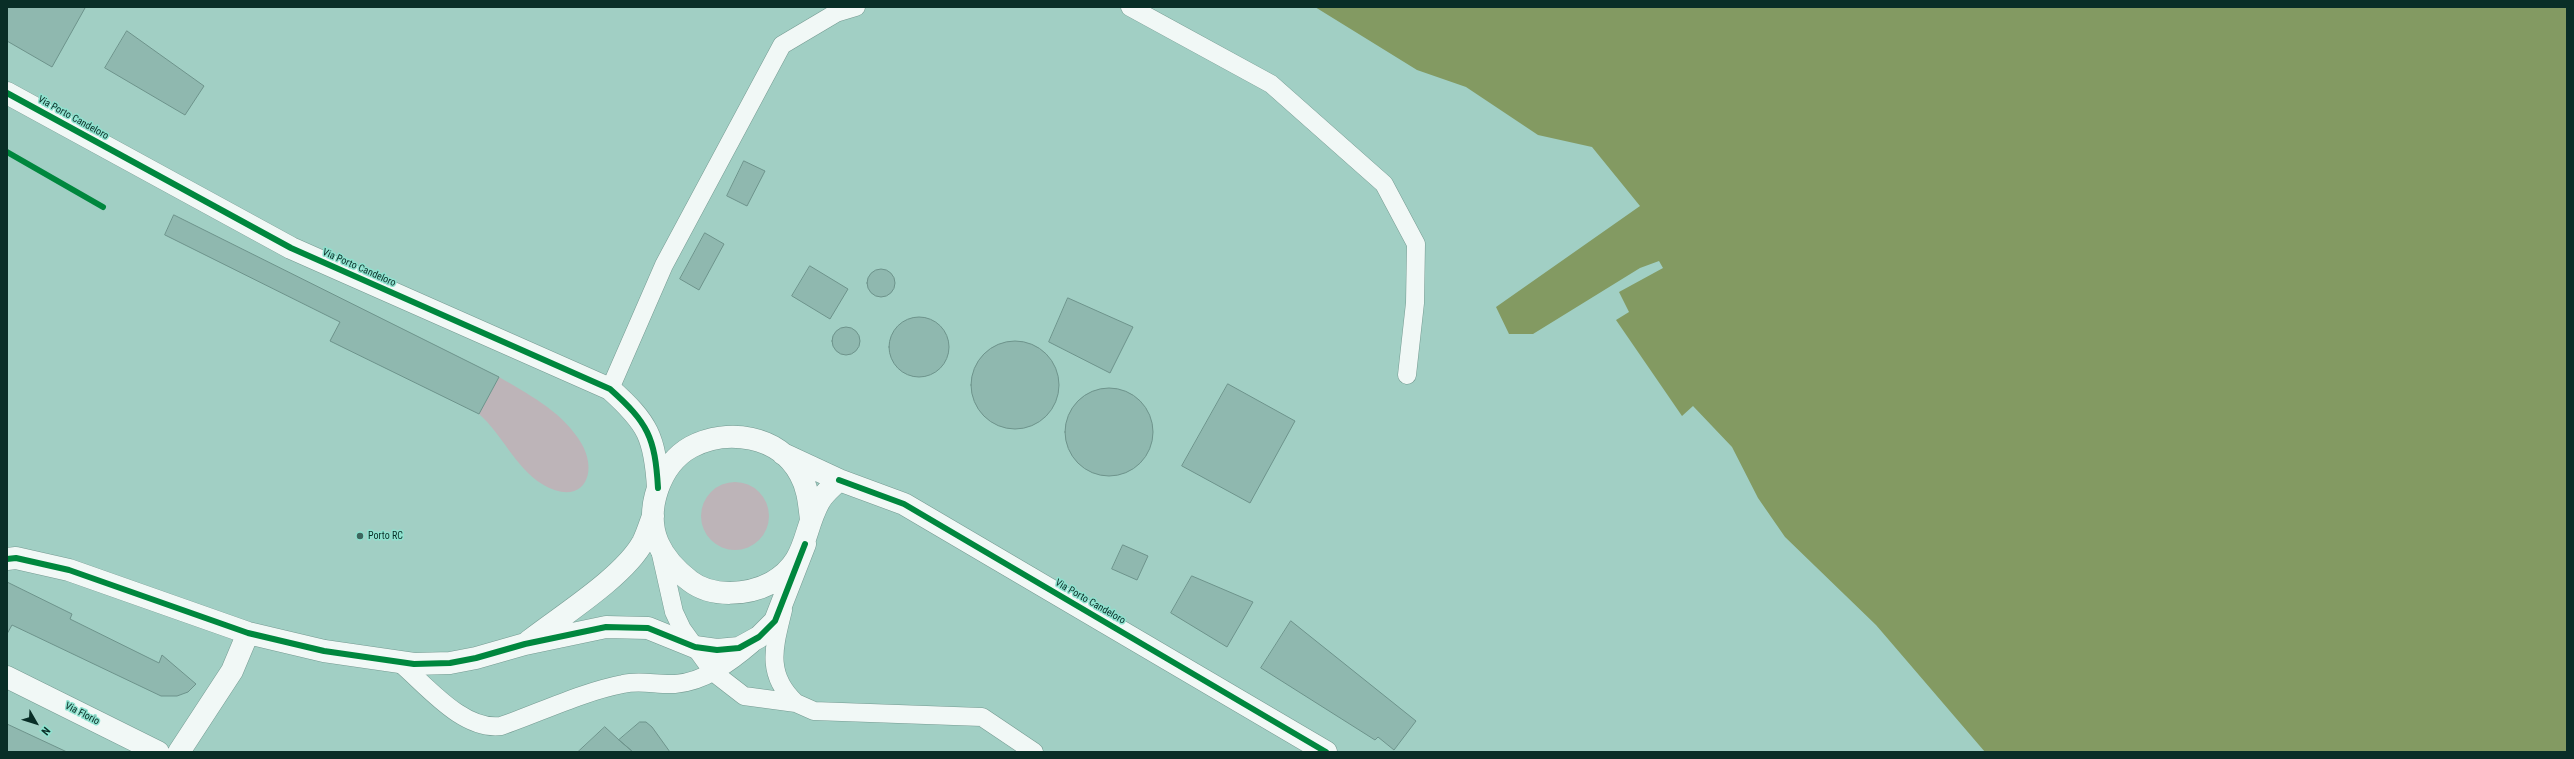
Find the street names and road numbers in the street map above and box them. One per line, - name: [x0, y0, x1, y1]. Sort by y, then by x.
- street label: Via Porto Candeloro: [35, 94, 111, 142]
- street label: Via Porto Candeloro: [320, 246, 398, 290]
- street label: Via Porto Candeloro: [1053, 577, 1127, 627]
- street label: Via Florio: [63, 700, 101, 728]

